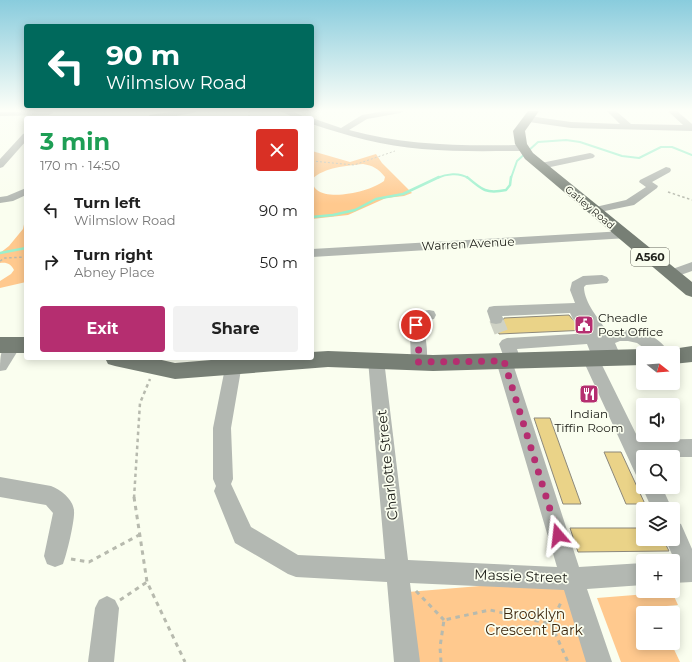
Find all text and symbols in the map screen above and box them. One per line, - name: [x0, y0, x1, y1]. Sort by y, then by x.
- text: 90 m: [106, 38, 180, 72]
- icon: left: [40, 40, 92, 92]
- text: Wilmslow Road: [106, 72, 247, 94]
- text: 3 min: [40, 127, 110, 156]
- button: close: [256, 129, 298, 171]
- text: 170 m · 14:50: [40, 157, 120, 173]
- street label: Gatley Road: [562, 183, 617, 232]
- text: Turn left: [74, 193, 141, 212]
- icon: left: [40, 199, 62, 221]
- text: 90 m: [259, 201, 298, 220]
- text: Wilmslow Road: [74, 212, 176, 228]
- street label: Warren Avenue: [421, 234, 515, 253]
- text: Turn right: [74, 245, 153, 264]
- road number: A560: [631, 248, 669, 266]
- icon: right: [40, 251, 62, 273]
- text: 50 m: [260, 253, 298, 272]
- text: Abney Place: [74, 264, 155, 280]
- button: Exit: [40, 306, 165, 352]
- button: Share: [173, 306, 298, 352]
- pin: [399, 308, 433, 342]
- place label: Cheadle Post Office: [598, 310, 663, 339]
- icon: arrive: [405, 314, 427, 336]
- public building icon: Cheadle Post Office: [573, 314, 595, 336]
- north arrow: [636, 346, 680, 390]
- map controls: [636, 346, 680, 650]
- restaurant icon: Indian Tiffin Room: [578, 383, 600, 405]
- button: sound: [636, 398, 680, 442]
- place label: Indian Tiffin Room: [554, 406, 624, 435]
- street label: Charlotte Street: [372, 409, 402, 521]
- button: search: [636, 450, 680, 494]
- button: layers: [636, 502, 680, 546]
- position arrow: [537, 514, 579, 556]
- button: +: [636, 554, 680, 598]
- street label: Massie Street: [474, 565, 568, 587]
- park label: Brooklyn Crescent Park: [485, 605, 583, 639]
- button: −: [636, 606, 680, 650]

